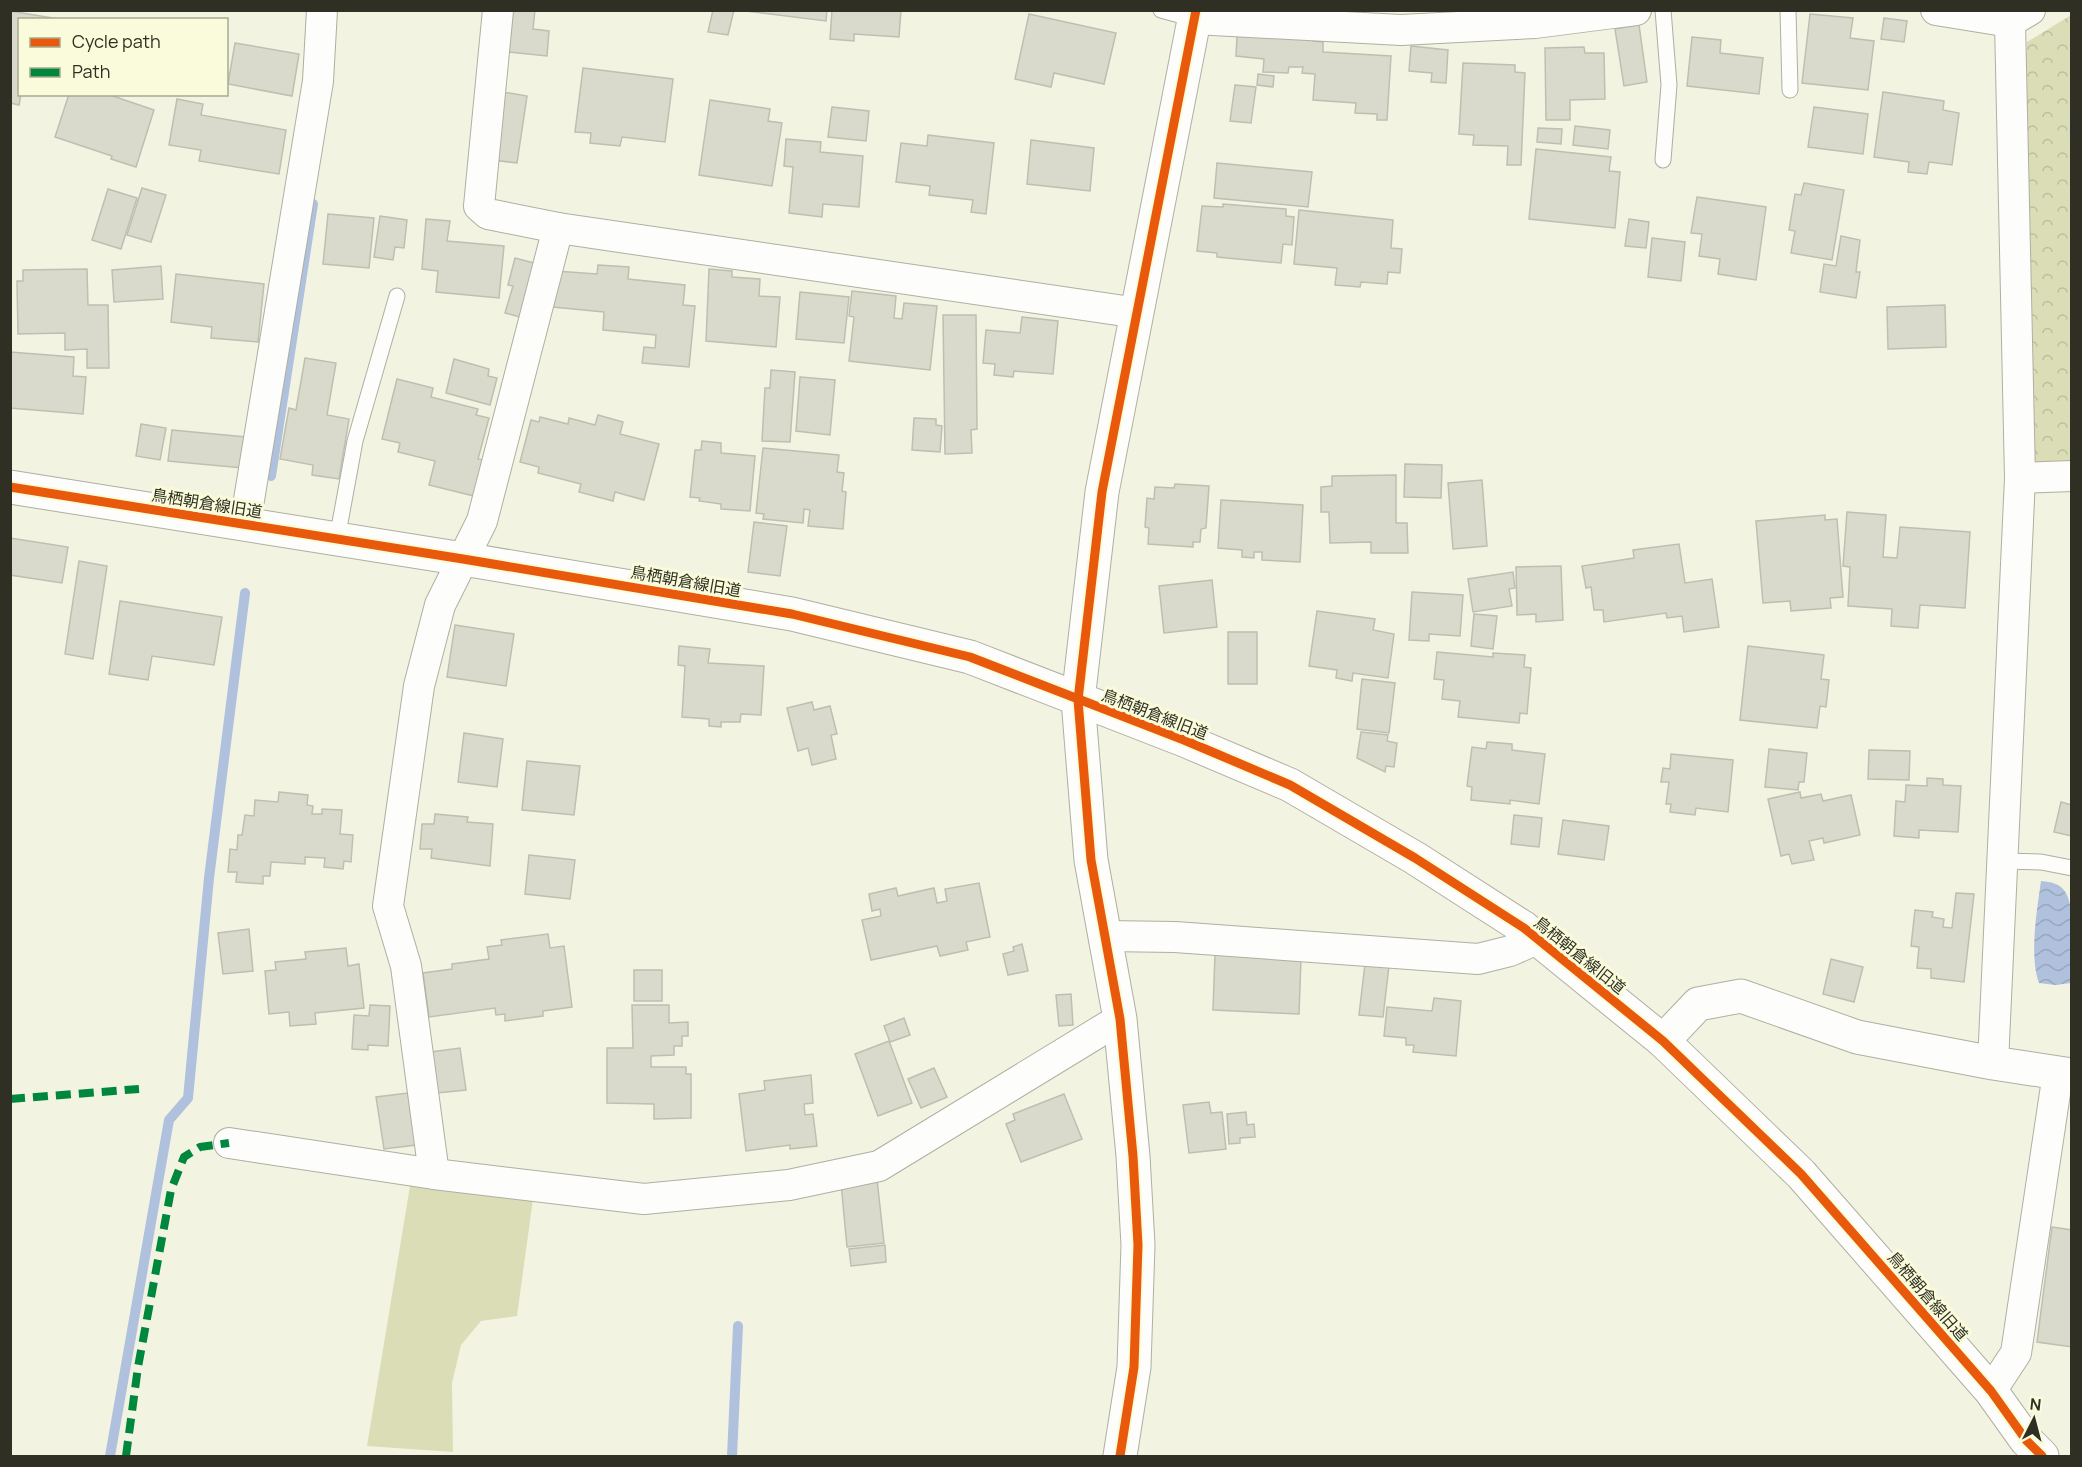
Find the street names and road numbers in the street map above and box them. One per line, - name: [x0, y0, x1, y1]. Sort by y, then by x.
- street label: 鳥栖朝倉線旧道: [150, 483, 264, 523]
- street label: 鳥栖朝倉線旧道: [629, 560, 743, 602]
- street label: 鳥栖朝倉線旧道: [1099, 684, 1211, 744]
- street label: 鳥栖朝倉線旧道: [1530, 911, 1630, 999]
- street label: 鳥栖朝倉線旧道: [1883, 1247, 1973, 1345]

